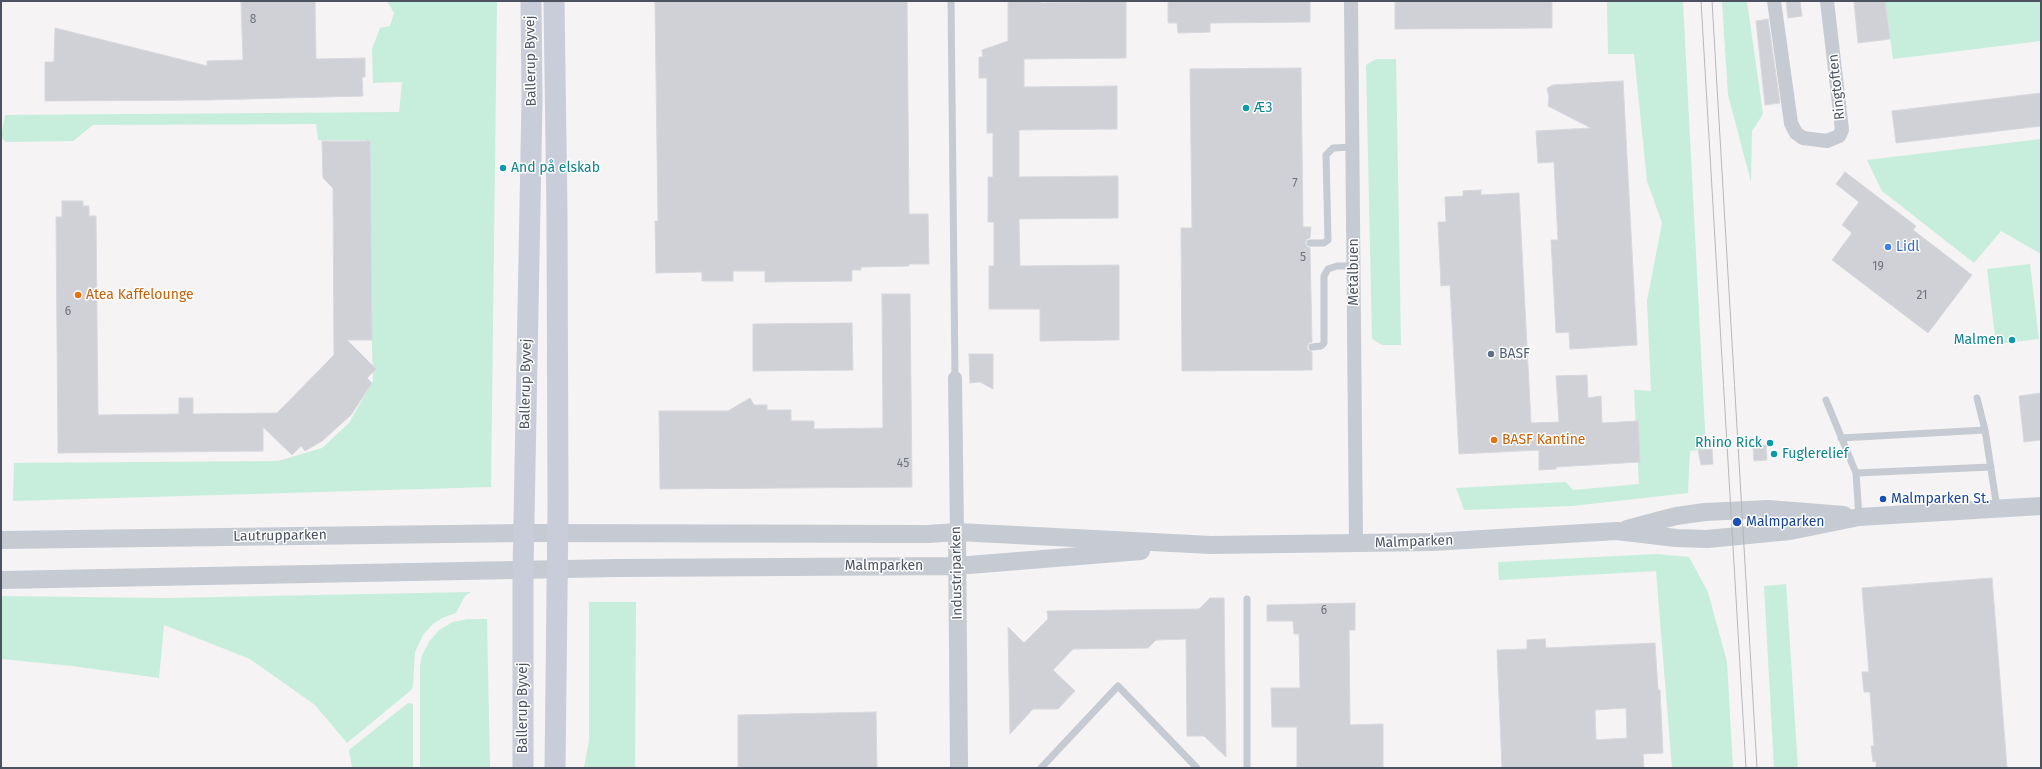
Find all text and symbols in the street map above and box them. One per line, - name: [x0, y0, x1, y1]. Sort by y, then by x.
- house number: 8: [250, 13, 256, 27]
- street label: Ballerup Byvej: [522, 15, 540, 107]
- street label: Ringtoften: [1825, 53, 1849, 121]
- place label: Æ3: [1254, 100, 1272, 116]
- marker: Æ3: [1241, 103, 1251, 113]
- place label: And på elskab: [511, 160, 600, 176]
- marker: And på elskab: [498, 163, 508, 173]
- house number: 7: [1292, 177, 1298, 191]
- street label: Metalbuen: [1346, 238, 1362, 306]
- place label: Lidl: [1896, 239, 1919, 255]
- marker: Lidl: [1883, 242, 1893, 252]
- house number: 5: [1300, 251, 1306, 265]
- house number: 19: [1872, 260, 1884, 274]
- place label: Atea Kaffelounge: [86, 287, 194, 303]
- house number: 21: [1917, 289, 1927, 303]
- marker: Atea Kaffelounge: [73, 290, 83, 300]
- house number: 6: [65, 305, 71, 319]
- place label: Malmen: [1954, 332, 2004, 348]
- marker: Malmen: [2007, 335, 2017, 345]
- street label: Ballerup Byvej: [517, 338, 535, 430]
- place label: BASF: [1499, 346, 1530, 362]
- marker: BASF: [1486, 349, 1496, 359]
- place label: BASF Kantine: [1502, 432, 1585, 448]
- marker: BASF Kantine: [1489, 435, 1499, 445]
- place label: Rhino Rick: [1695, 435, 1762, 451]
- marker: Rhino Rick: [1765, 438, 1775, 448]
- place label: Fuglerelief: [1782, 446, 1848, 462]
- marker: Fuglerelief: [1769, 449, 1779, 459]
- house number: 45: [897, 457, 909, 471]
- place label: Malmparken St.: [1891, 491, 1989, 507]
- marker: Malmparken St.: [1878, 494, 1888, 504]
- place label: Malmparken: [1746, 514, 1825, 530]
- marker: Malmparken: [1731, 516, 1743, 528]
- street label: Industriparken: [948, 526, 966, 620]
- street label: Lautrupparken: [233, 527, 327, 545]
- street label: Malmparken: [1374, 532, 1454, 552]
- street label: Malmparken: [845, 558, 923, 574]
- house number: 6: [1321, 604, 1327, 618]
- street label: Ballerup Byvej: [515, 662, 531, 754]

